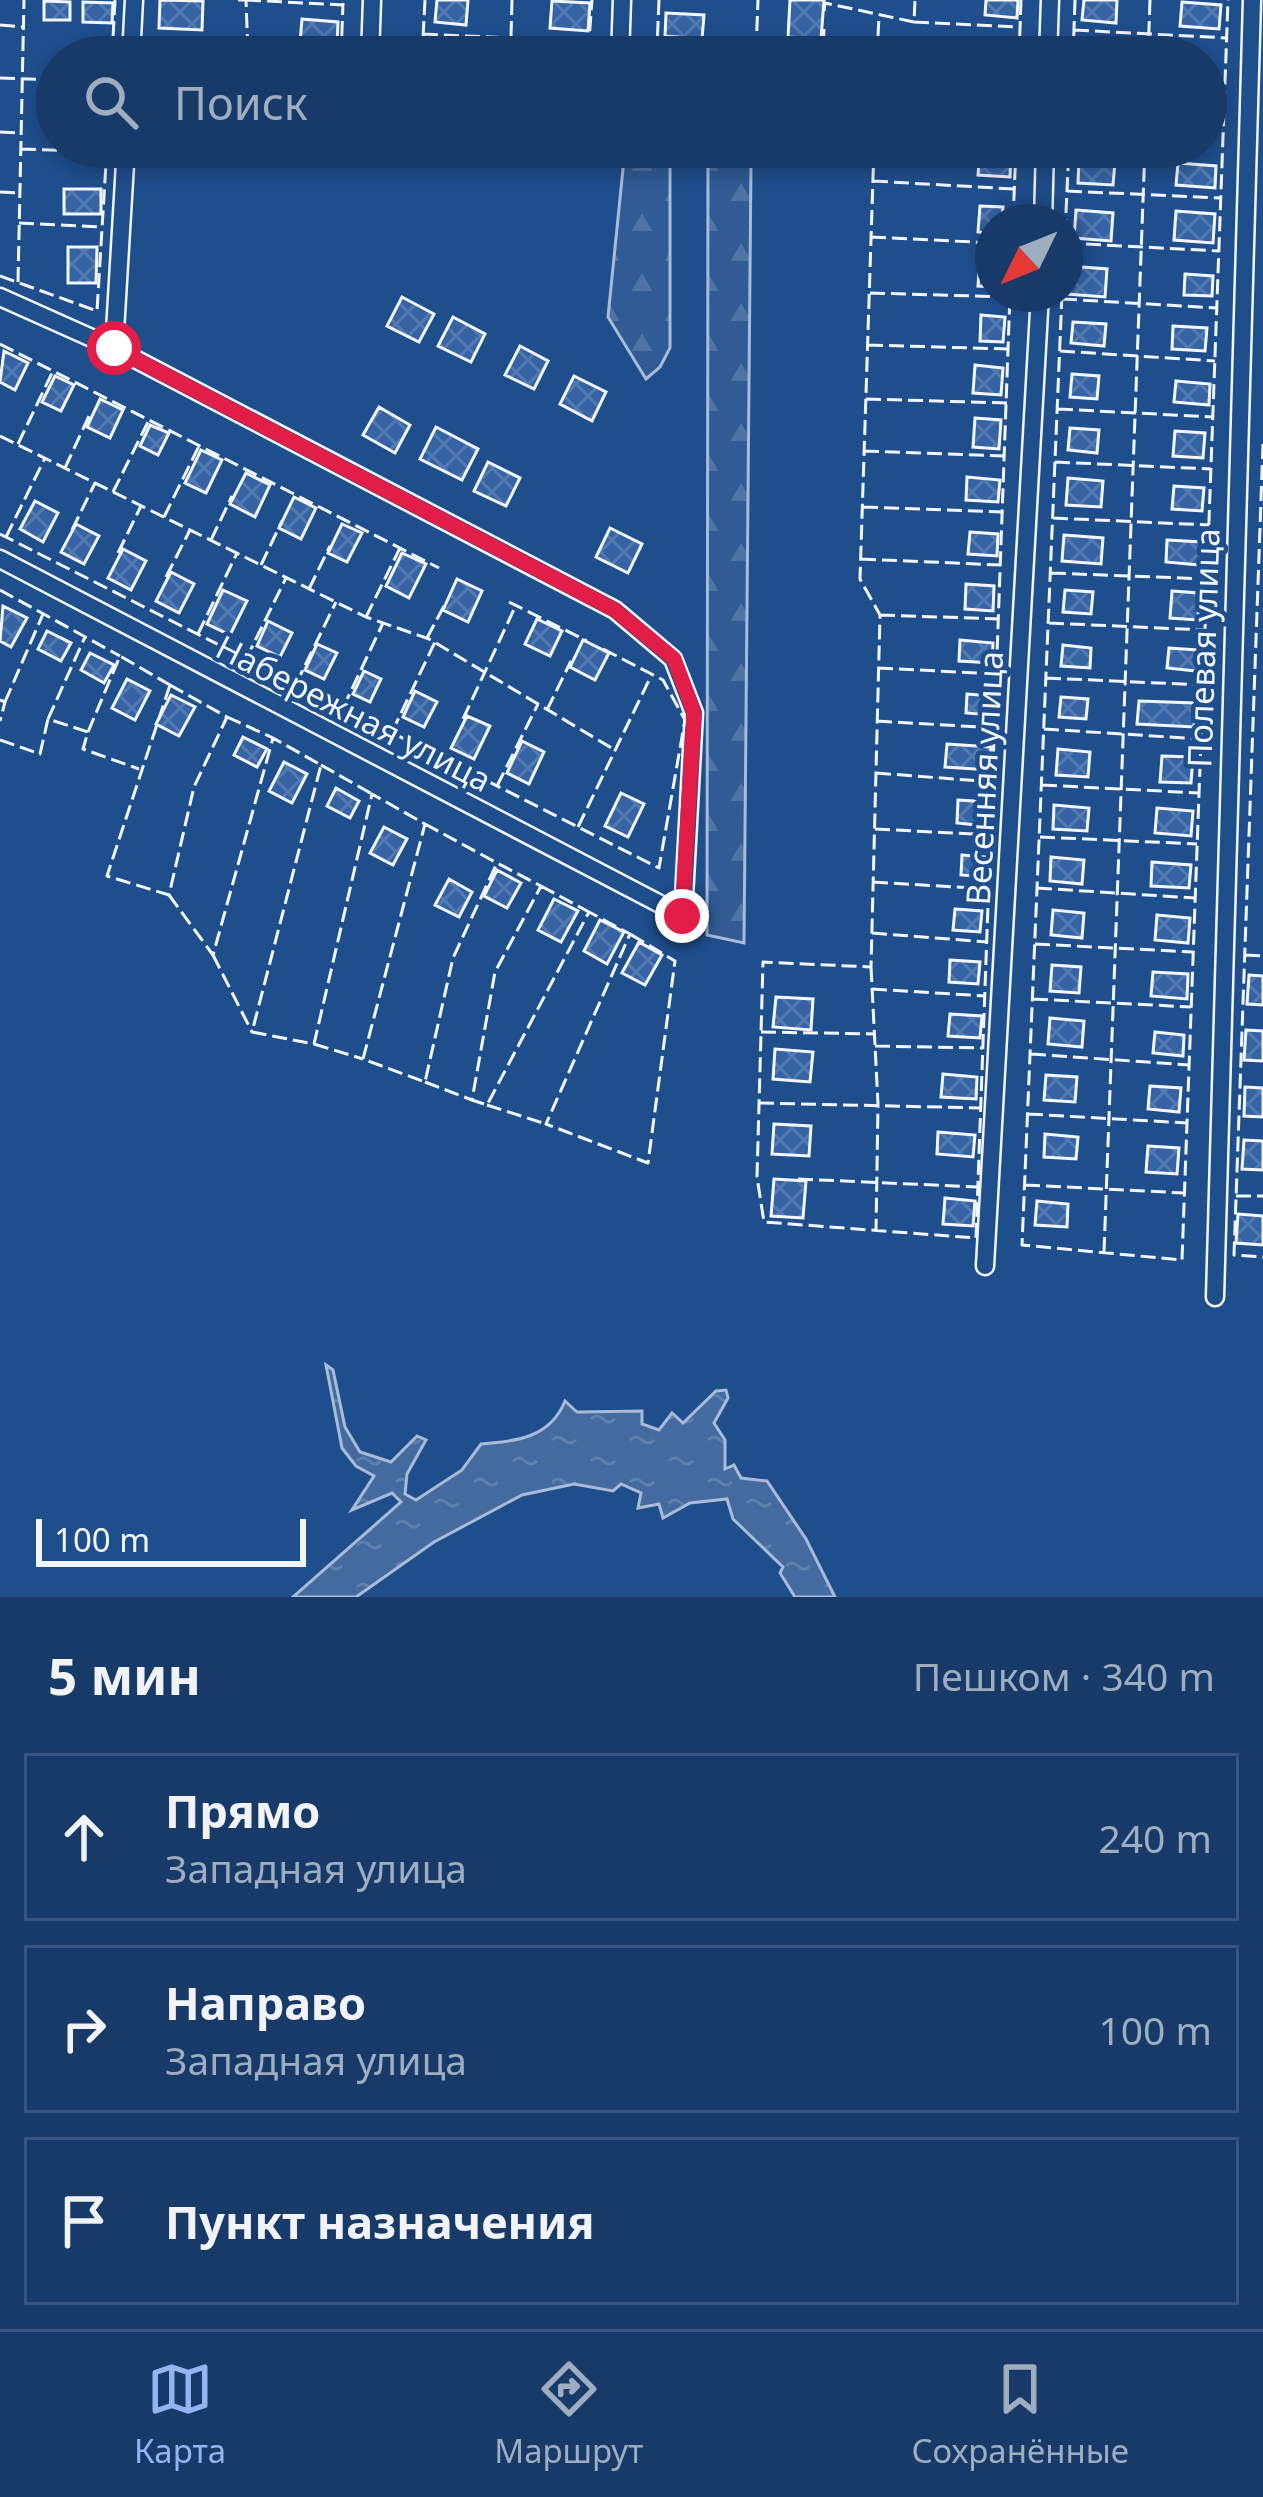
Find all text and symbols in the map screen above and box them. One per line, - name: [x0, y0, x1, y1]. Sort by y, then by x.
- search box: [36, 36, 1227, 168]
- icon: search: [78, 69, 144, 135]
- text: Поиск: [174, 72, 308, 133]
- north arrow: [975, 204, 1083, 312]
- route start: [87, 321, 141, 375]
- street label: Полевая улица: [1176, 528, 1230, 768]
- street label: Набережная улица: [209, 624, 499, 802]
- street label: Весенняя улица: [955, 650, 1013, 906]
- route end: [655, 889, 709, 943]
- scale bar: [36, 1513, 306, 1566]
- text: 100 m: [54, 1517, 150, 1562]
- text: 5 мин: [48, 1640, 201, 1710]
- text: Пешком · 340 m: [913, 1649, 1215, 1702]
- text: Прямо: [165, 1780, 320, 1841]
- icon: ahead: [51, 1804, 117, 1870]
- text: 240 m: [1098, 1811, 1212, 1864]
- text: Западная улица: [165, 1841, 467, 1894]
- text: Направо: [165, 1972, 366, 2033]
- icon: right: [51, 1996, 117, 2062]
- text: 100 m: [1098, 2003, 1212, 2056]
- text: Западная улица: [165, 2033, 467, 2086]
- icon: arrive: [51, 2188, 117, 2254]
- text: Пункт назначения: [165, 2191, 595, 2252]
- tab: Карта: [134, 2356, 226, 2473]
- tab: Маршрут: [494, 2356, 643, 2473]
- tab: Сохранённые: [911, 2356, 1129, 2473]

